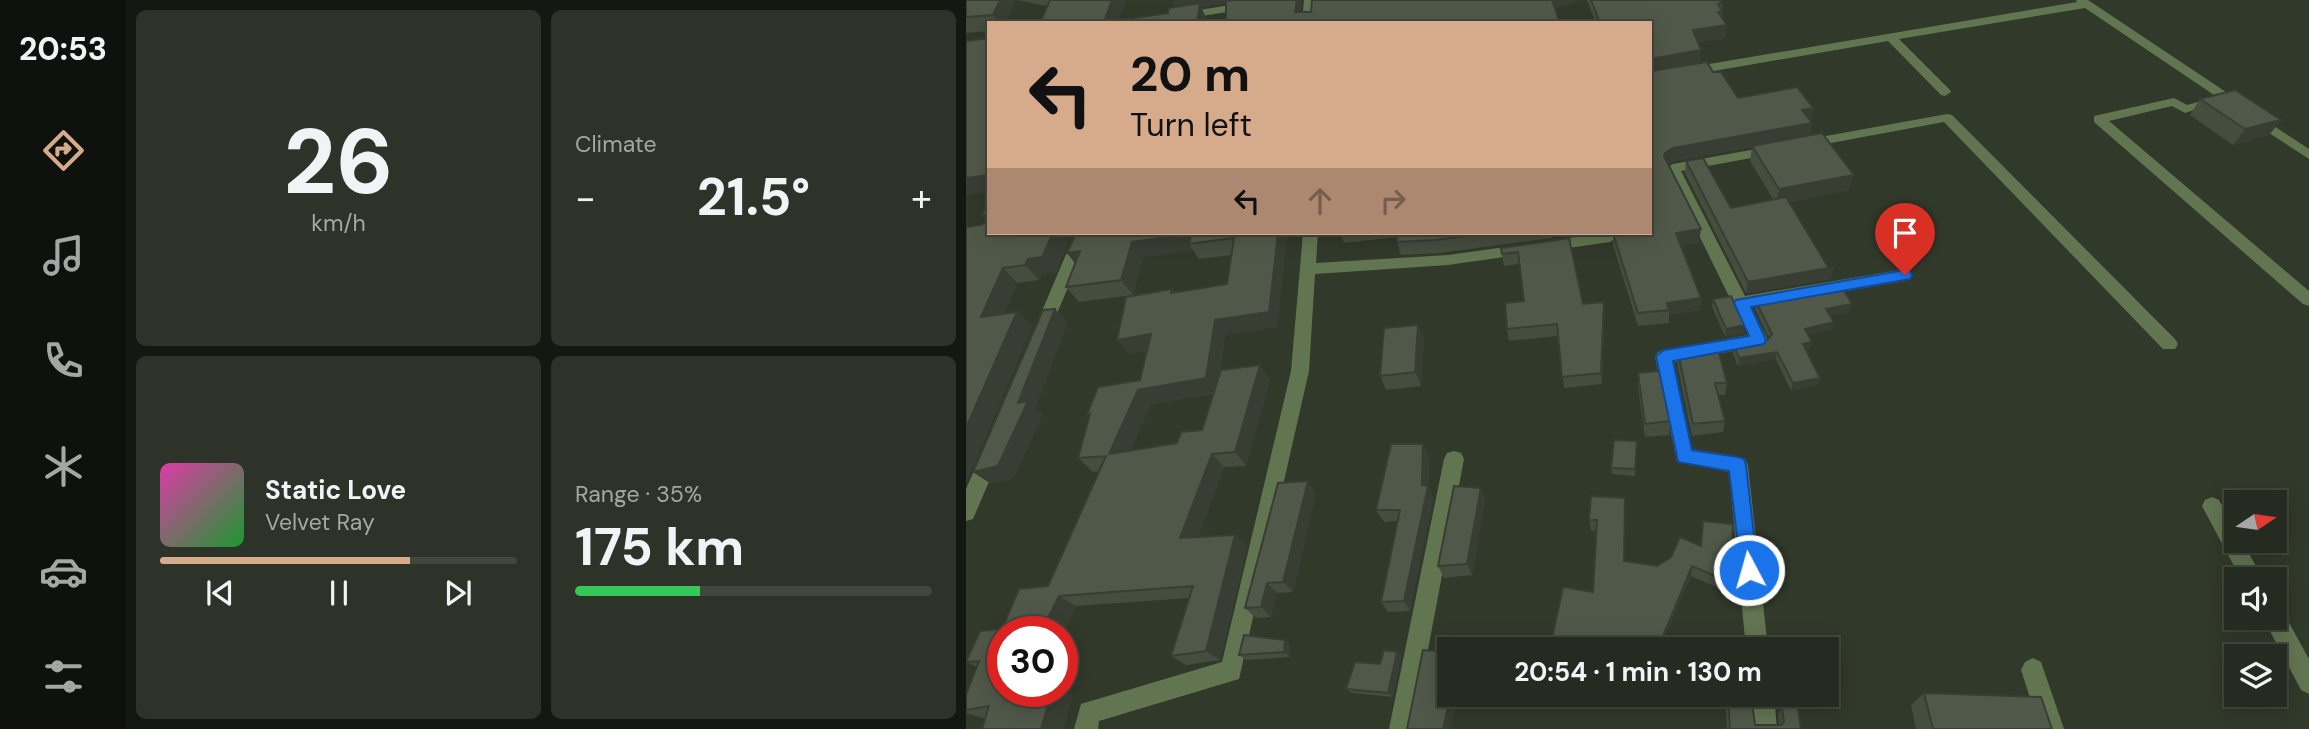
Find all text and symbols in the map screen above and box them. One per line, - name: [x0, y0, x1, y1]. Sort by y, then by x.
- text: 20:53: [19, 28, 107, 70]
- text: 20 m: [1130, 42, 1250, 106]
- icon: left: [1015, 49, 1106, 140]
- text: 26: [283, 103, 394, 221]
- text: Turn left: [1130, 104, 1252, 146]
- icon: directions: [39, 126, 88, 175]
- text: Climate: [575, 129, 657, 159]
- text: 21.5°: [697, 163, 810, 231]
- text: −: [575, 173, 596, 223]
- text: +: [911, 173, 932, 223]
- icon: left: [1228, 182, 1266, 220]
- icon: ahead: [1301, 182, 1339, 220]
- icon: right: [1374, 182, 1412, 220]
- pin: [1875, 203, 1935, 275]
- text: km/h: [311, 208, 366, 238]
- icon: arrive: [1886, 214, 1924, 252]
- icon: music: [39, 231, 88, 280]
- icon: phone: [39, 336, 88, 385]
- icon: climate: [39, 442, 88, 491]
- text: Static Love: [265, 473, 406, 507]
- text: Range · 35%: [575, 479, 702, 509]
- north arrow: [2224, 490, 2287, 553]
- map controls: [2224, 490, 2287, 707]
- text: Velvet Ray: [265, 507, 375, 537]
- text: 175 km: [575, 513, 744, 581]
- position arrow: [1712, 533, 1786, 607]
- icon: car: [39, 547, 88, 596]
- button: sound: [2224, 567, 2287, 630]
- icon: previous: [201, 574, 239, 612]
- icon: pause: [320, 574, 358, 612]
- icon: next: [439, 574, 477, 612]
- speed limit sign: 30: [987, 616, 1078, 707]
- button: layers: [2224, 644, 2287, 707]
- icon: filters: [39, 652, 88, 701]
- text: 20:54 · 1 min · 130 m: [1514, 655, 1762, 689]

